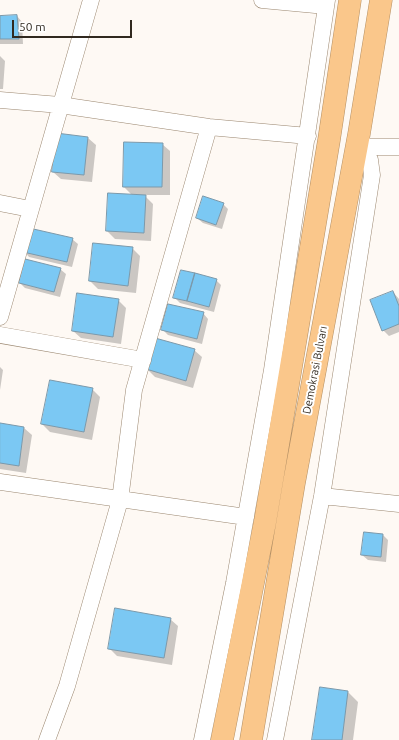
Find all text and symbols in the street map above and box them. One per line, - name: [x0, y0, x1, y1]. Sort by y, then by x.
- scale bar: [14, 12, 134, 38]
- text: 50 m: [19, 20, 46, 33]
- street label: Demokrasi Bulvarı: [300, 325, 330, 415]

